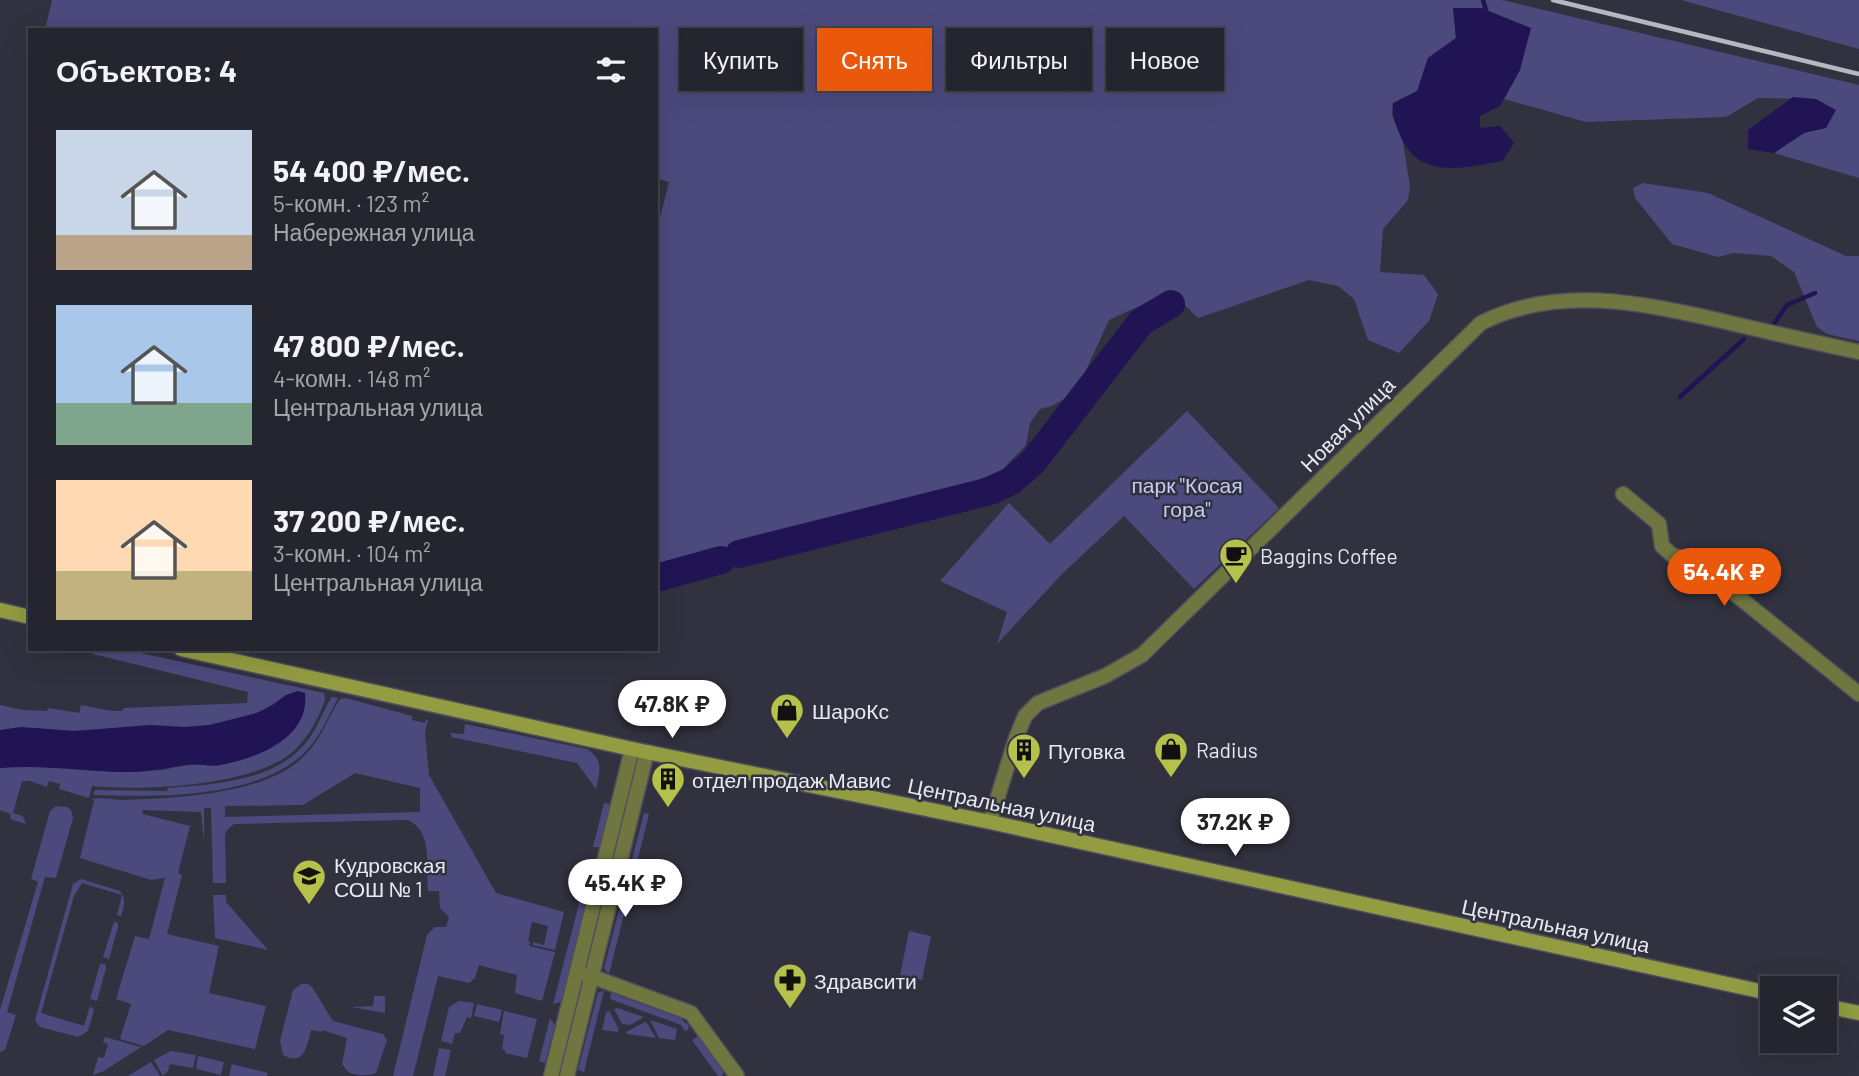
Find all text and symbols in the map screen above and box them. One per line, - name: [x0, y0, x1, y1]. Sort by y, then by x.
- chip: Купить: [679, 28, 803, 91]
- chip: Снять: [817, 28, 932, 91]
- chip: Фильтры: [946, 28, 1092, 91]
- chip: Новое: [1106, 28, 1224, 91]
- icon: filters: [592, 51, 630, 89]
- text: Объектов: 4: [56, 52, 237, 88]
- text: 54 400 ₽/мес.: [273, 152, 470, 188]
- icon: home: [112, 158, 196, 242]
- text: 5-комн. · 123 m²: [273, 189, 429, 217]
- text: Набережная улица: [273, 218, 475, 246]
- text: 47 800 ₽/мес.: [273, 327, 465, 363]
- icon: home: [112, 333, 196, 417]
- text: 4-комн. · 148 m²: [273, 364, 431, 392]
- street label: Новая улица: [1295, 372, 1399, 476]
- text: Центральная улица: [273, 393, 483, 421]
- park label: парк "Косая гора": [1131, 472, 1243, 521]
- text: 37 200 ₽/мес.: [273, 502, 466, 538]
- icon: home: [112, 508, 196, 592]
- cafe icon: Baggins Coffee: [1217, 536, 1255, 585]
- text: 3-комн. · 104 m²: [273, 539, 431, 567]
- place label: Baggins Coffee: [1260, 543, 1398, 568]
- pin: 54.4K ₽: [1659, 548, 1789, 608]
- text: 54.4K ₽: [1683, 557, 1765, 585]
- text: Центральная улица: [273, 568, 483, 596]
- pin: 47.8K ₽: [607, 680, 737, 740]
- text: 47.8K ₽: [634, 689, 710, 717]
- shop icon: ШароКс: [768, 691, 806, 740]
- place label: ШароКс: [812, 698, 889, 723]
- shop icon: Radius: [1152, 730, 1190, 779]
- building icon: Пуговка: [1005, 731, 1043, 780]
- place label: Radius: [1196, 737, 1258, 762]
- place label: Пуговка: [1048, 738, 1125, 763]
- building icon: отдел продаж Мавис: [649, 760, 687, 809]
- place label: отдел продаж Мавис: [692, 767, 891, 792]
- street label: Центральная улица: [906, 772, 1099, 836]
- pin: 37.2K ₽: [1170, 798, 1300, 858]
- text: 37.2K ₽: [1197, 807, 1273, 835]
- place label: Кудровская СОШ № 1: [334, 852, 446, 901]
- school or university icon: Кудровская СОШ № 1: [290, 857, 328, 906]
- pin: 45.4K ₽: [560, 860, 690, 919]
- text: 45.4K ₽: [584, 868, 666, 896]
- street label: Центральная улица: [1460, 893, 1653, 957]
- pharmacy icon: Здравсити: [771, 961, 809, 1010]
- place label: Здравсити: [814, 968, 917, 993]
- map controls: [1760, 976, 1837, 1053]
- button: layers: [1760, 976, 1837, 1053]

